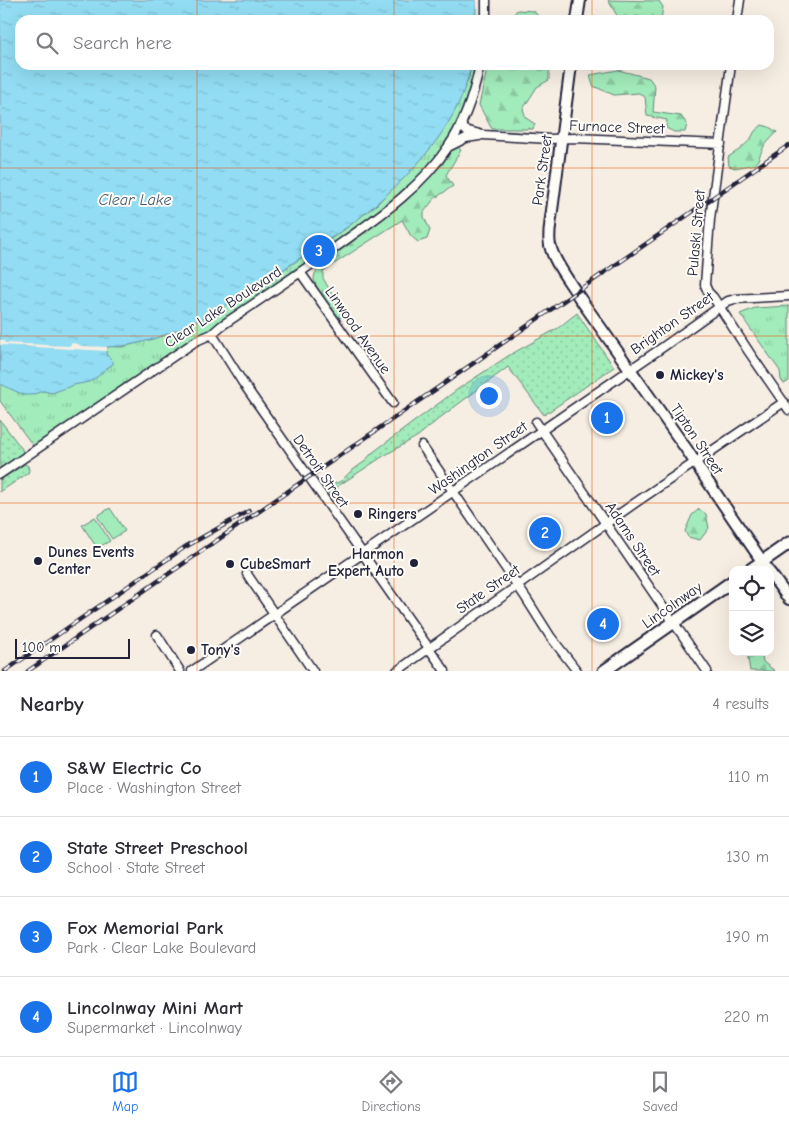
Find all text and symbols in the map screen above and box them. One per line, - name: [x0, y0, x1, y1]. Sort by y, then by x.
- search box: [15, 15, 774, 70]
- icon: search: [33, 29, 61, 57]
- text: Search here: [73, 32, 172, 54]
- street label: Furnace Street: [569, 116, 666, 138]
- street label: Park Street: [528, 133, 556, 207]
- street label: Pulaski Street: [683, 188, 709, 277]
- water label: Clear Lake: [98, 191, 172, 209]
- pin: 3: [303, 232, 335, 270]
- street label: Clear Lake Boulevard: [161, 262, 285, 352]
- street label: Linwood Avenue: [321, 283, 395, 378]
- street label: Brighton Street: [627, 287, 718, 358]
- place label: Mickey's: [670, 366, 724, 384]
- marker: Mickey's: [654, 369, 666, 381]
- your location: [476, 383, 502, 409]
- pin: 1: [591, 399, 623, 437]
- street label: Tipton Street: [667, 400, 728, 478]
- street label: Washington Street: [425, 417, 531, 499]
- street label: Detroit Street: [289, 431, 353, 512]
- street label: Adams Street: [602, 498, 665, 580]
- place label: Ringers: [368, 505, 417, 523]
- marker: Ringers: [352, 508, 364, 520]
- pin: 2: [529, 514, 561, 552]
- place label: Dunes Events Center: [48, 543, 134, 578]
- place label: Harmon Expert Auto: [328, 545, 404, 580]
- marker: Dunes Events Center: [32, 555, 44, 567]
- place label: CubeSmart: [240, 555, 312, 573]
- marker: Harmon Expert Auto: [408, 557, 420, 569]
- marker: CubeSmart: [224, 558, 236, 570]
- street label: State Street: [453, 560, 524, 618]
- map controls: [729, 566, 774, 656]
- button: locate: [729, 566, 774, 611]
- street label: Lincolnway: [639, 578, 706, 632]
- pin: 4: [587, 605, 619, 643]
- button: layers: [729, 611, 774, 656]
- scale bar: [15, 636, 130, 659]
- text: 100 m: [22, 639, 61, 656]
- place label: Tony's: [201, 641, 240, 659]
- marker: Tony's: [185, 644, 197, 656]
- text: Nearby: [20, 692, 84, 716]
- text: 4 results: [712, 695, 769, 713]
- text: S&W Electric Co: [67, 757, 202, 779]
- text: 1: [33, 768, 39, 786]
- text: 110 m: [728, 768, 769, 786]
- text: Place · Washington Street: [67, 779, 241, 797]
- text: State Street Preschool: [67, 837, 248, 859]
- text: 2: [32, 848, 40, 866]
- text: 130 m: [726, 848, 769, 866]
- text: School · State Street: [67, 859, 205, 877]
- text: Fox Memorial Park: [67, 917, 223, 939]
- text: 3: [32, 928, 40, 946]
- text: 190 m: [726, 928, 769, 946]
- text: Park · Clear Lake Boulevard: [67, 939, 256, 957]
- text: Lincolnway Mini Mart: [67, 997, 243, 1019]
- text: 4: [32, 1008, 40, 1026]
- text: 220 m: [724, 1008, 769, 1026]
- text: Supermarket · Lincolnway: [67, 1019, 242, 1037]
- tab: Map: [111, 1068, 139, 1115]
- tab: Directions: [361, 1068, 421, 1115]
- tab: Saved: [643, 1068, 678, 1115]

